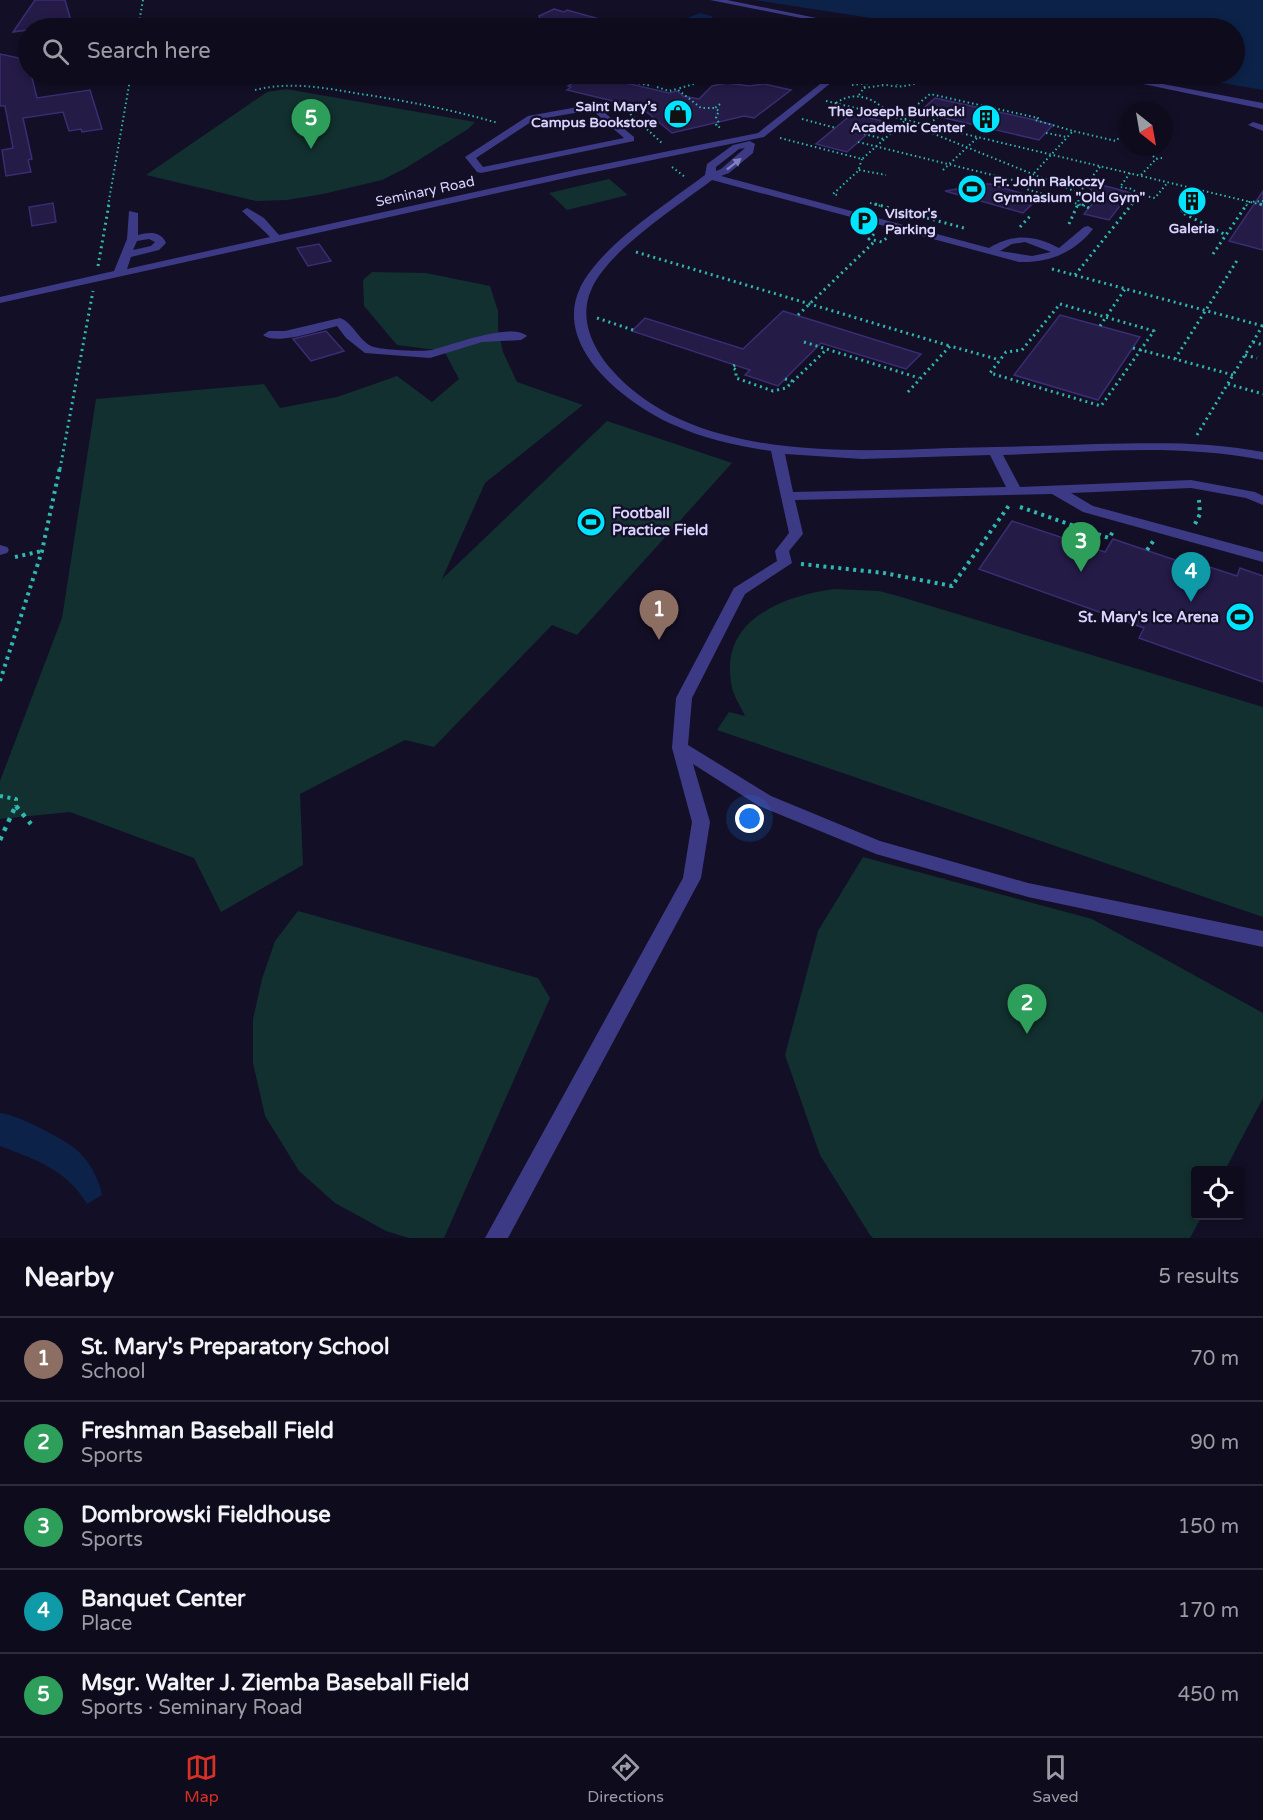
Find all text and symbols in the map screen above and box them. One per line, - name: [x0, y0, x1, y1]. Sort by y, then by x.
- search box: [18, 18, 1245, 84]
- icon: search: [39, 35, 72, 68]
- text: Search here: [87, 38, 211, 64]
- place label: Saint Mary’s Campus Bookstore: [531, 98, 657, 131]
- shop icon: Saint Mary’s Campus Bookstore: [662, 98, 694, 130]
- pin: 5: [292, 100, 330, 149]
- north arrow: [1119, 102, 1173, 156]
- place label: The Joseph Burkacki Academic Center: [827, 103, 966, 136]
- building icon: The Joseph Burkacki Academic Center: [970, 103, 1002, 135]
- one-way arrow: [726, 157, 742, 170]
- street label: Seminary Road: [374, 173, 476, 210]
- sports icon: Fr. John Rakoczy Gymnasium "Old Gym": [956, 173, 988, 205]
- place label: Fr. John Rakoczy Gymnasium "Old Gym": [993, 173, 1146, 206]
- building icon: Galeria: [1176, 185, 1208, 217]
- parking icon: Visitor's Parking: [848, 205, 880, 237]
- place label: Visitor's Parking: [885, 205, 937, 238]
- place label: Galeria: [1169, 220, 1215, 237]
- place label: Football Practice Field: [612, 504, 708, 539]
- sports icon: Football Practice Field: [575, 506, 607, 538]
- pin: 3: [1062, 522, 1100, 572]
- pin: 4: [1172, 552, 1210, 602]
- pin: 1: [640, 590, 678, 640]
- sports icon: St. Mary's Ice Arena: [1224, 601, 1256, 633]
- place label: St. Mary's Ice Arena: [1078, 608, 1219, 627]
- your location: [735, 804, 764, 833]
- pin: 2: [1008, 984, 1046, 1034]
- map controls: [1191, 1166, 1245, 1220]
- button: locate: [1191, 1166, 1245, 1220]
- text: Nearby: [24, 1262, 114, 1293]
- text: 5 results: [1159, 1265, 1239, 1289]
- text: St. Mary's Preparatory School: [81, 1334, 389, 1360]
- text: 1: [37, 1347, 50, 1371]
- text: 70 m: [1190, 1347, 1239, 1371]
- text: School: [81, 1360, 145, 1384]
- text: Freshman Baseball Field: [81, 1418, 334, 1444]
- text: 2: [37, 1431, 50, 1455]
- text: 90 m: [1190, 1431, 1239, 1455]
- text: Sports: [81, 1444, 143, 1468]
- text: Dombrowski Fieldhouse: [81, 1502, 331, 1528]
- text: 3: [37, 1515, 50, 1539]
- text: 150 m: [1178, 1515, 1239, 1539]
- text: Sports: [81, 1528, 143, 1552]
- text: Banquet Center: [81, 1586, 246, 1612]
- text: 4: [37, 1599, 50, 1623]
- text: 170 m: [1178, 1599, 1239, 1623]
- text: Place: [81, 1612, 132, 1636]
- text: Msgr. Walter J. Ziemba Baseball Field: [81, 1670, 470, 1696]
- text: 5: [37, 1683, 50, 1707]
- text: 450 m: [1178, 1683, 1239, 1707]
- text: Sports · Seminary Road: [81, 1696, 303, 1720]
- tab: Map: [184, 1751, 219, 1807]
- tab: Directions: [587, 1751, 664, 1807]
- tab: Saved: [1032, 1751, 1079, 1807]

